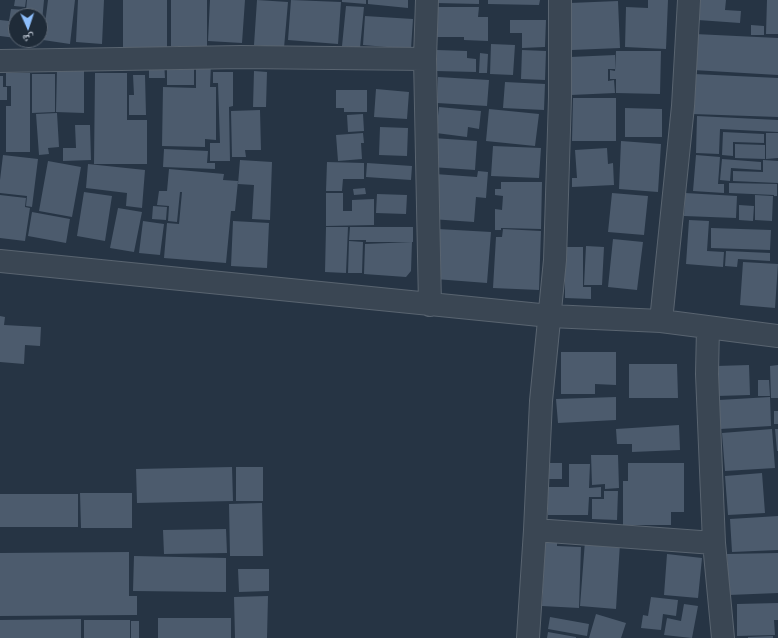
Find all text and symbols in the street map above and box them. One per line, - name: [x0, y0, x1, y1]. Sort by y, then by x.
- north arrow: [8, 8, 48, 48]
- text: ش: [22, 32, 35, 47]

